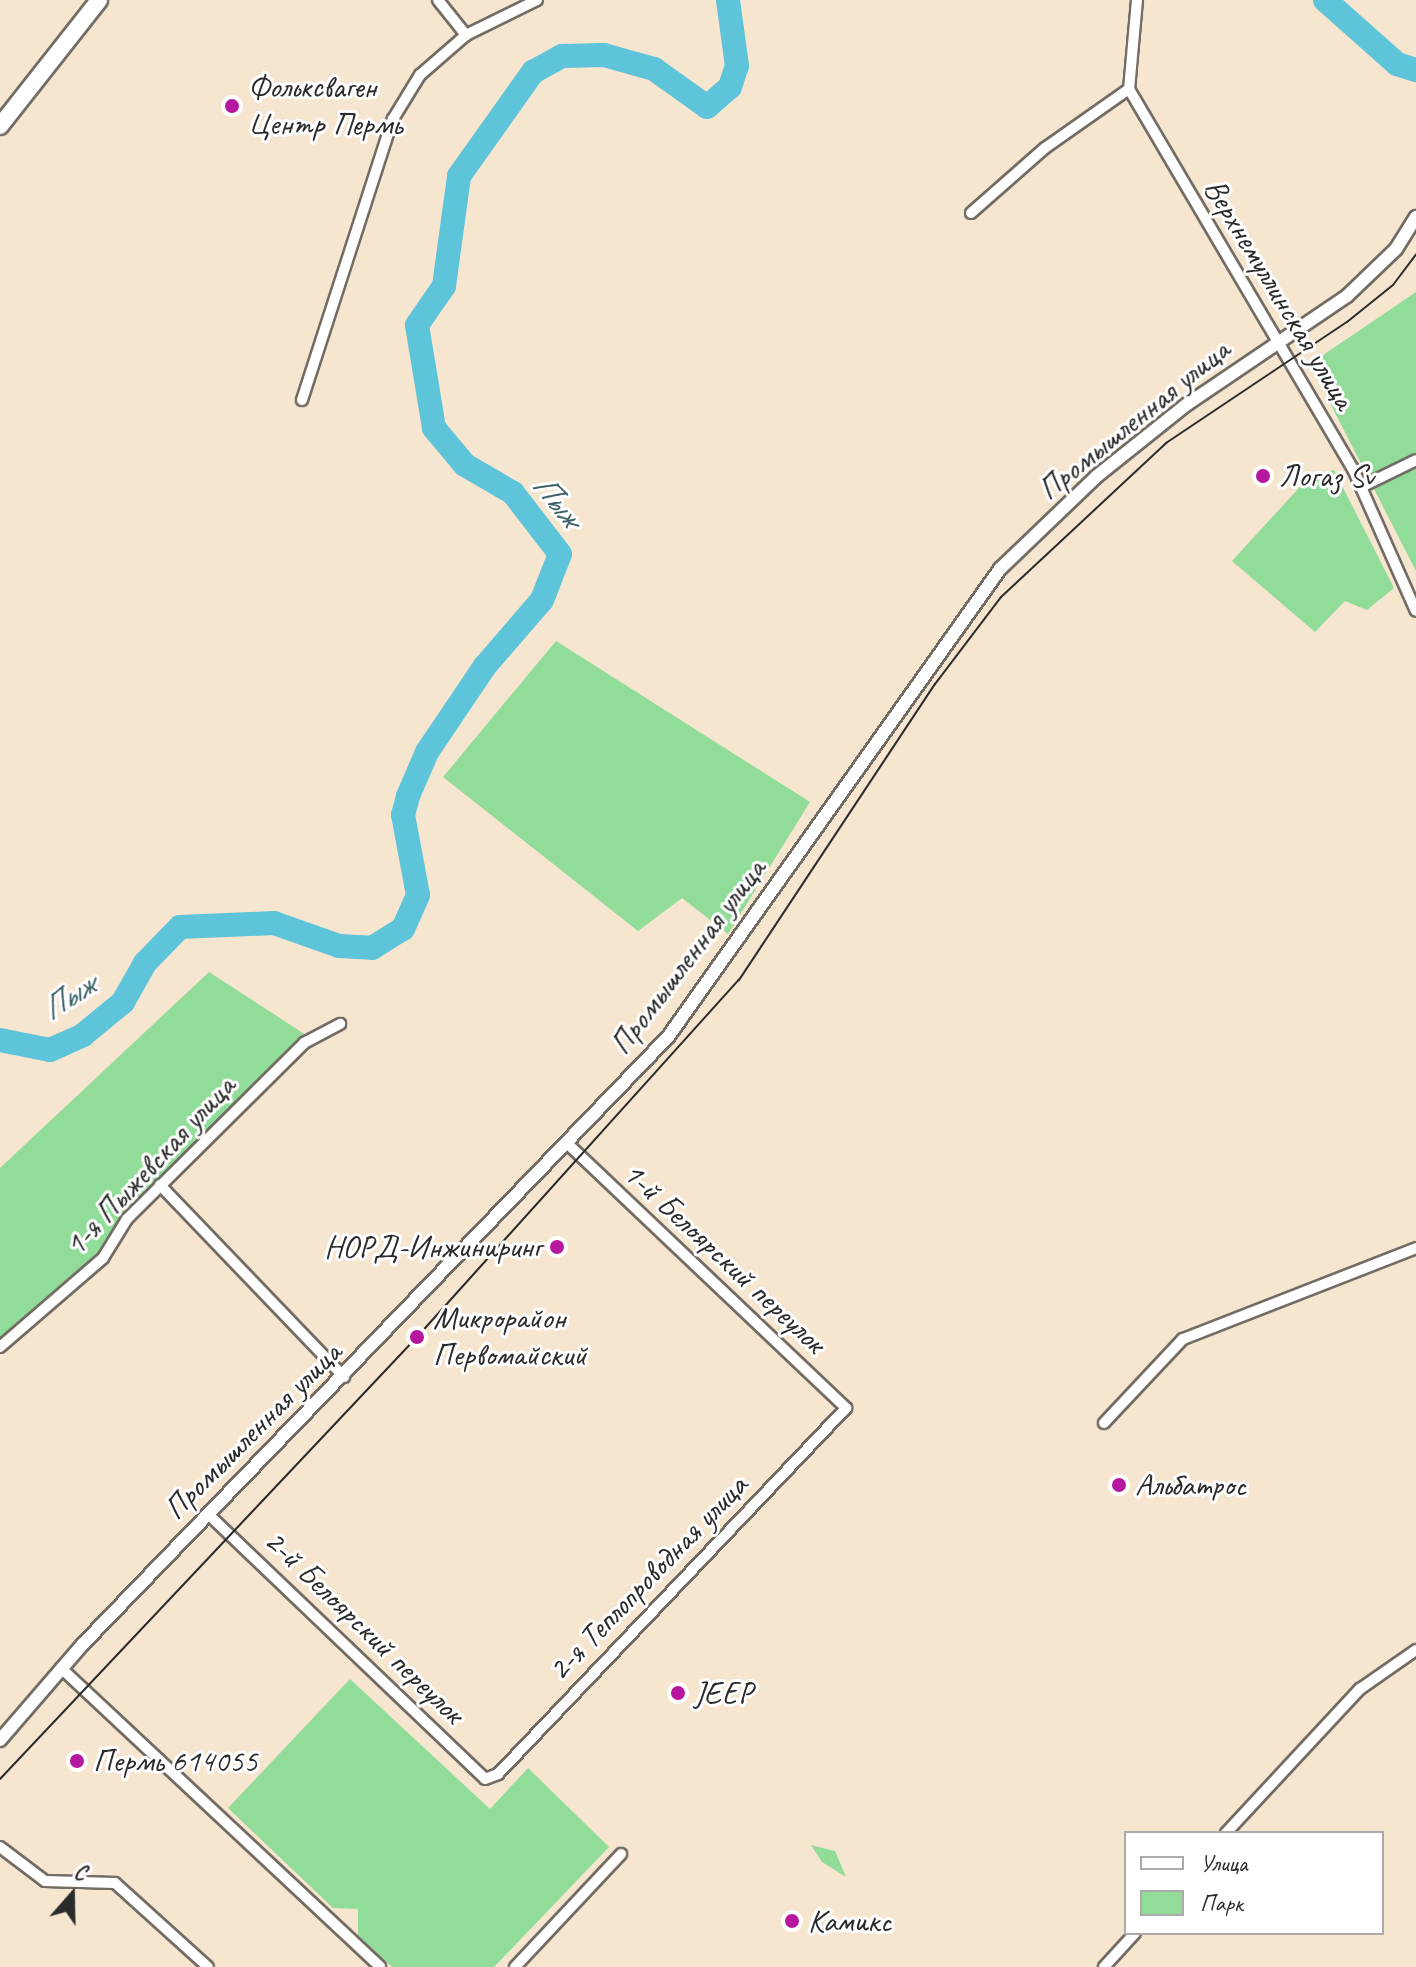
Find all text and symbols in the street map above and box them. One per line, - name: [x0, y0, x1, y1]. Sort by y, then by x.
- place label: Фольксваген Центр Пермь: [248, 69, 402, 144]
- marker: Фольксваген Центр Пермь: [223, 97, 241, 115]
- street label: Верхнемуллинская улица: [1195, 172, 1363, 416]
- street label: Промышленная улица: [1030, 331, 1238, 509]
- place label: Логаз Sv: [1279, 457, 1374, 495]
- water label: Пыж: [524, 465, 592, 535]
- marker: Логаз Sv: [1254, 467, 1272, 485]
- street label: Промышленная улица: [602, 851, 774, 1063]
- water label: Пыж: [33, 963, 103, 1029]
- street label: 1-я Пыжевская улица: [56, 1067, 244, 1265]
- street label: 1-й Белоярский переулок: [615, 1154, 833, 1362]
- place label: НОРД-Инжиниринг: [324, 1228, 541, 1266]
- marker: НОРД-Инжиниринг: [548, 1238, 566, 1256]
- place label: Микрорайон Первомайский: [433, 1300, 587, 1375]
- marker: Микрорайон Первомайский: [408, 1328, 426, 1346]
- street label: Промышленная улица: [156, 1334, 350, 1528]
- place label: Альбатрос: [1135, 1466, 1246, 1504]
- street label: 2-я Теплопроводная улица: [540, 1467, 756, 1689]
- marker: Альбатрос: [1110, 1476, 1128, 1494]
- street label: 2-й Белоярский переулок: [256, 1522, 472, 1732]
- place label: JEEP: [694, 1674, 753, 1712]
- marker: JEEP: [669, 1684, 687, 1702]
- place label: Пермь 614055: [93, 1742, 257, 1780]
- marker: Пермь 614055: [68, 1752, 86, 1770]
- legend: [1124, 1831, 1384, 1935]
- text: Улица: [1200, 1848, 1248, 1878]
- north arrow: [32, 1855, 112, 1935]
- text: С: [70, 1857, 90, 1887]
- text: Парк: [1200, 1888, 1243, 1918]
- place label: Камикс: [808, 1902, 891, 1940]
- marker: Камикс: [783, 1912, 801, 1930]

